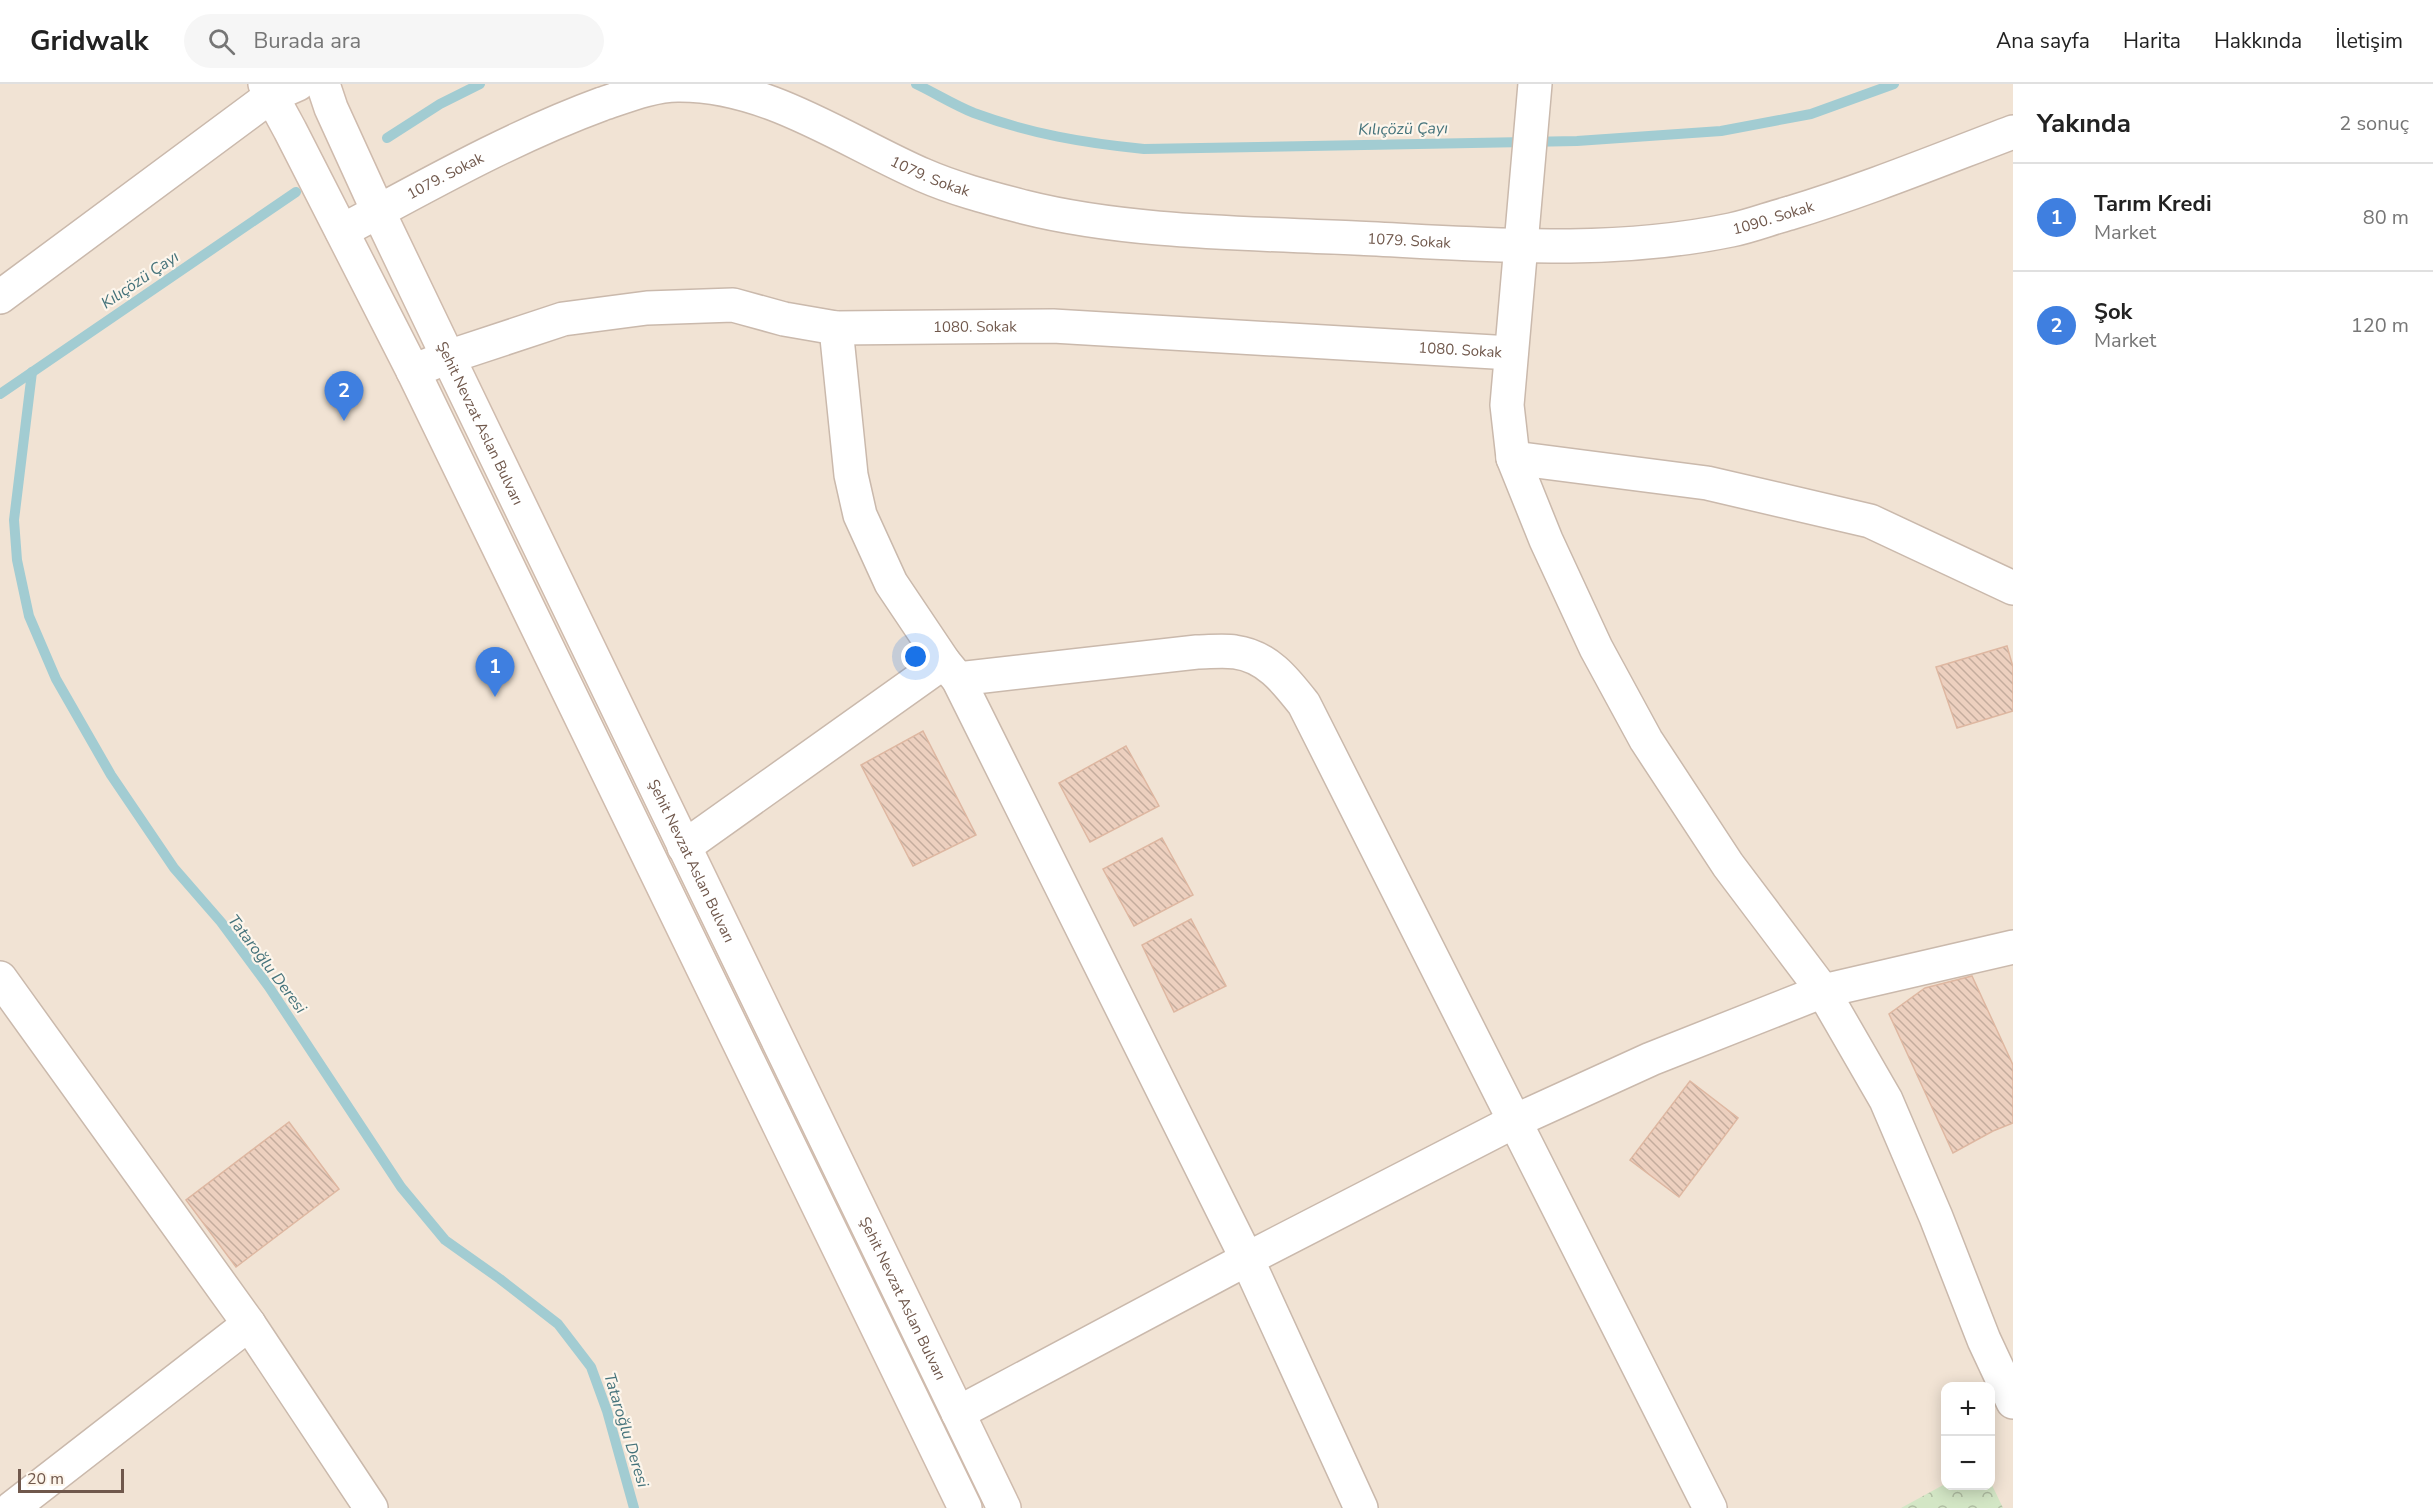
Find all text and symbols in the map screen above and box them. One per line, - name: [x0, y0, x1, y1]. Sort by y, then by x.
- search box: [184, 14, 604, 68]
- text: Gridwalk: [30, 22, 148, 60]
- icon: search: [205, 25, 238, 58]
- text: Burada ara: [253, 26, 361, 56]
- text: Ana sayfa: [1996, 27, 2090, 55]
- text: Harita: [2123, 27, 2181, 55]
- text: Hakkında: [2214, 27, 2302, 55]
- text: İletişim: [2335, 27, 2403, 55]
- text: Yakında: [2037, 106, 2131, 141]
- text: 2 sonuç: [2339, 110, 2409, 137]
- water label: Kılıçözü Çayı: [1358, 117, 1448, 141]
- street label: 1079. Sokak: [403, 147, 487, 204]
- street label: 1079. Sokak: [887, 151, 973, 201]
- text: Tarım Kredi: [2094, 189, 2212, 219]
- street label: 1090. Sokak: [1731, 196, 1817, 239]
- text: 1: [2051, 204, 2063, 231]
- text: 80 m: [2363, 204, 2409, 231]
- text: Market: [2094, 219, 2156, 246]
- street label: 1079. Sokak: [1367, 229, 1452, 253]
- water label: Kılıçözü Çayı: [97, 246, 184, 314]
- text: Şok: [2094, 297, 2132, 327]
- text: 2: [2051, 312, 2063, 339]
- text: 120 m: [2351, 312, 2409, 339]
- street label: 1080. Sokak: [933, 316, 1017, 337]
- text: Market: [2094, 327, 2156, 354]
- street label: Şehit Nevzat Aslan Bulvarı: [432, 338, 528, 508]
- street label: 1080. Sokak: [1418, 338, 1503, 362]
- pin: 2: [324, 372, 364, 421]
- your location: [901, 642, 930, 671]
- pin: 1: [476, 648, 514, 697]
- street label: Şehit Nevzat Aslan Bulvarı: [643, 776, 739, 946]
- water label: Tataroğlu Deresi: [223, 910, 312, 1018]
- street label: Şehit Nevzat Aslan Bulvarı: [855, 1214, 951, 1383]
- water label: Tataroğlu Deresi: [598, 1370, 654, 1490]
- map controls: [1941, 1382, 1995, 1490]
- button: +: [1941, 1382, 1995, 1436]
- button: −: [1941, 1436, 1995, 1490]
- scale bar: [18, 1466, 124, 1494]
- text: 20 m: [27, 1468, 64, 1490]

